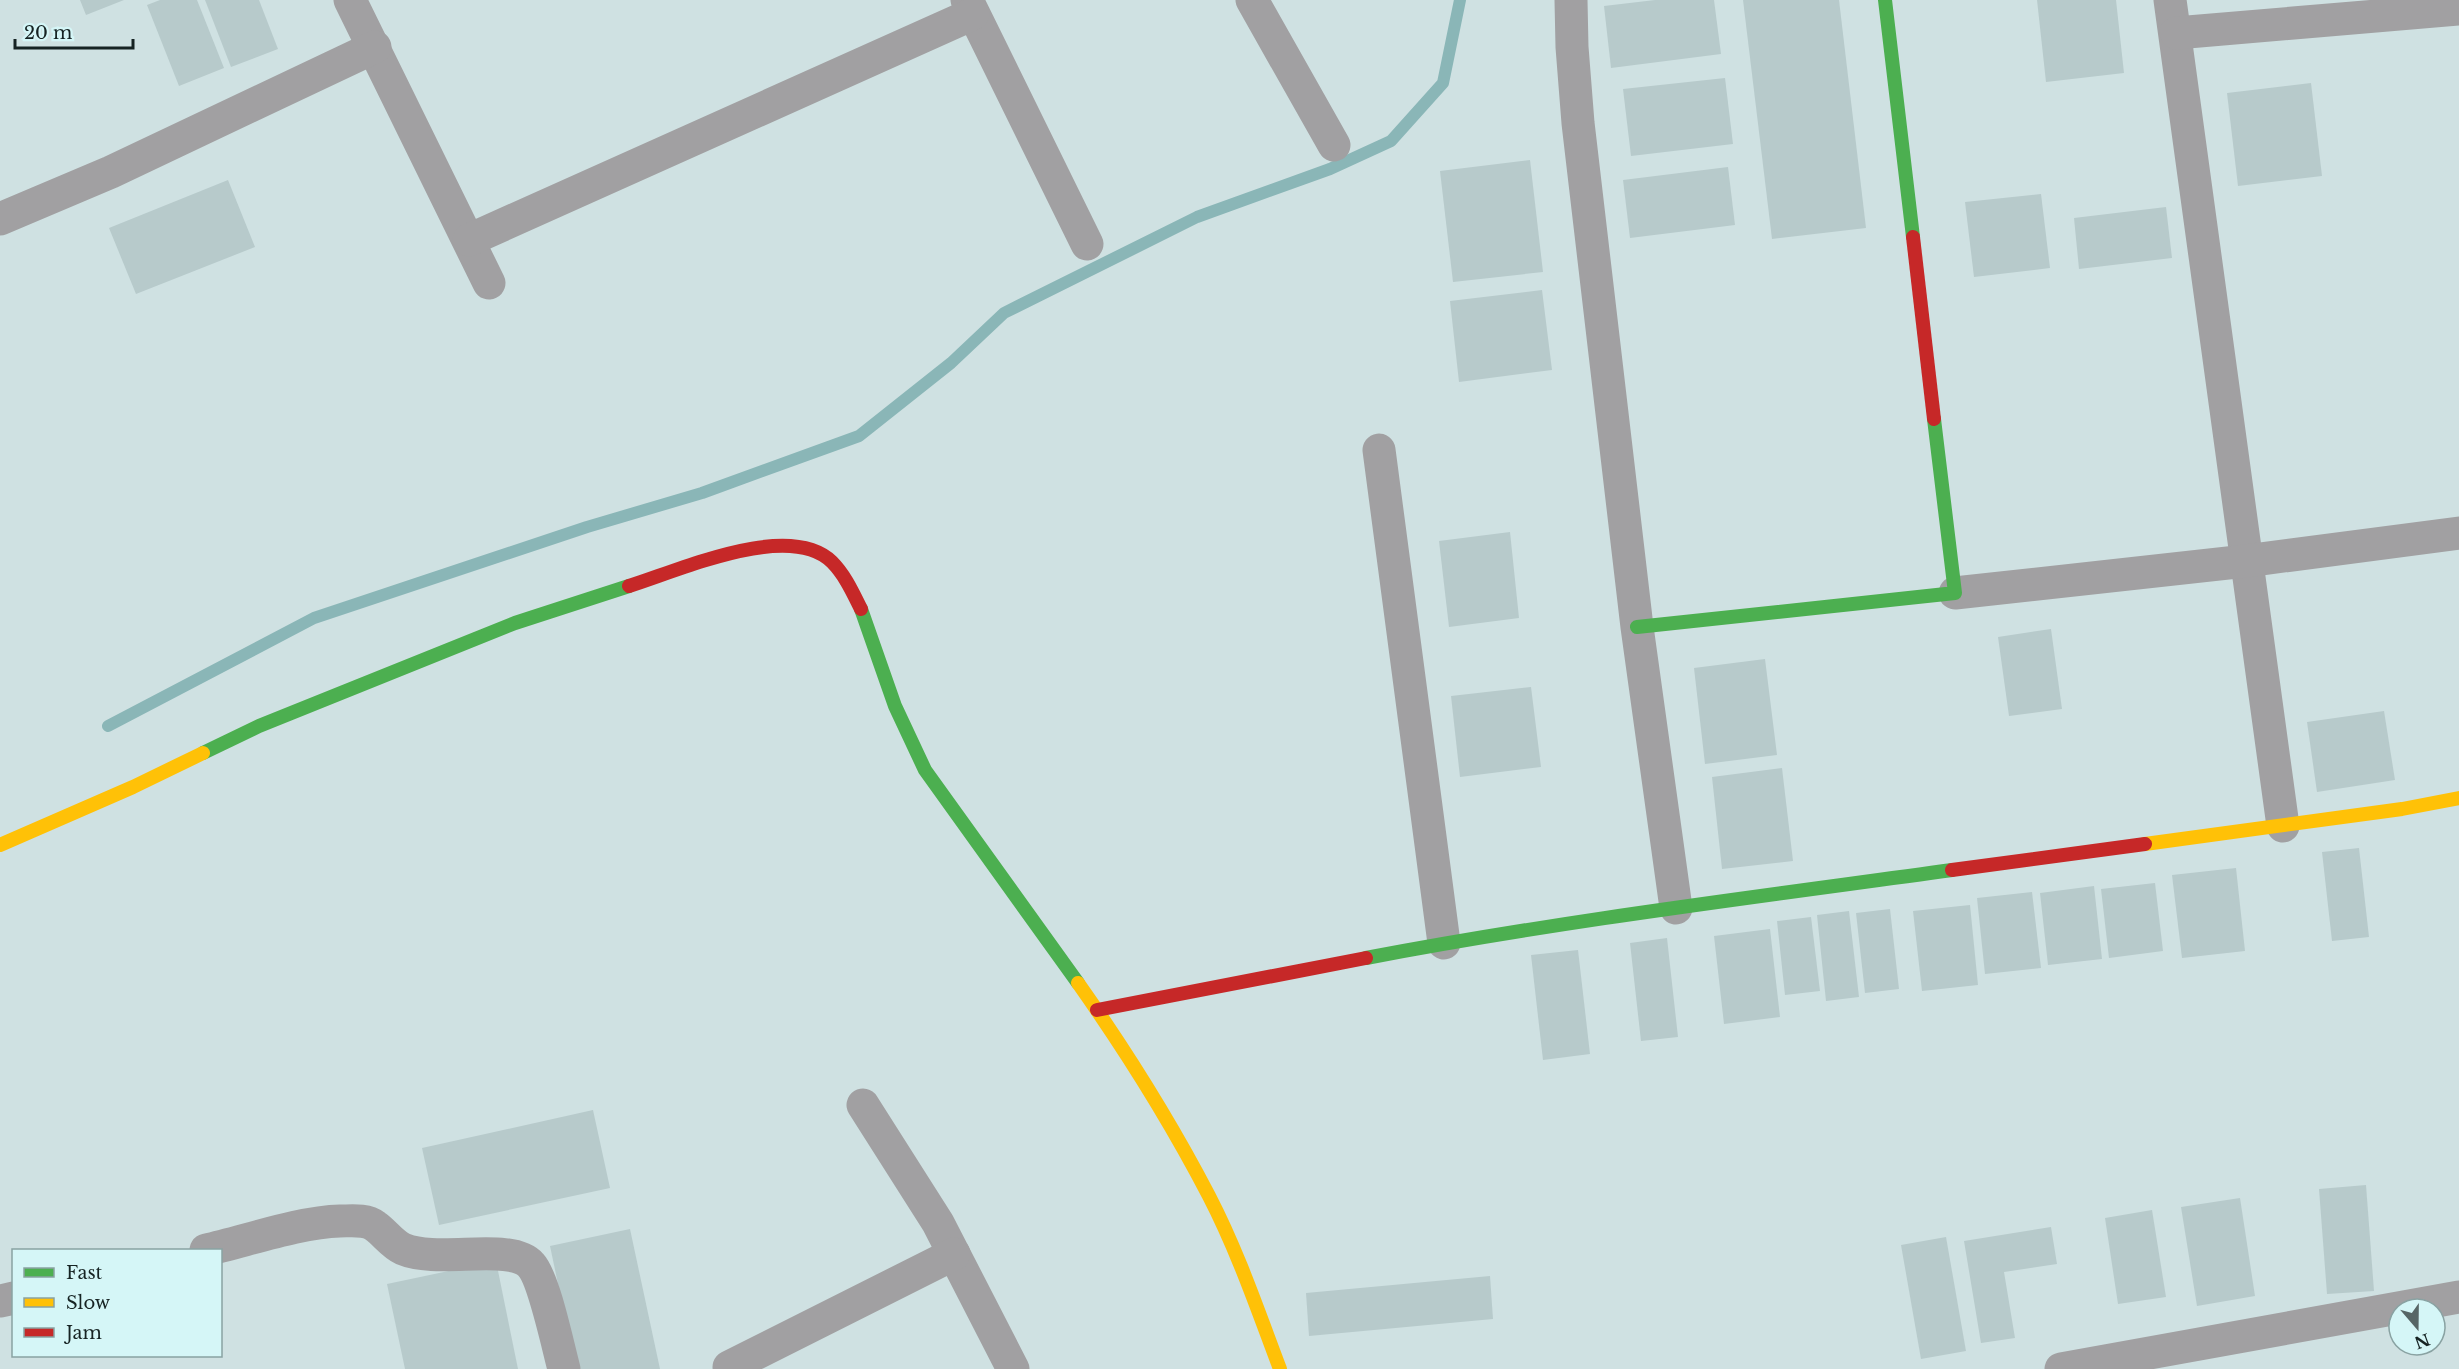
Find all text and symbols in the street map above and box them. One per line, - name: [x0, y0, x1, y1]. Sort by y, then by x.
- scale bar: [15, 12, 134, 50]
- text: 20 m: [24, 22, 72, 44]
- legend: [12, 1249, 222, 1357]
- text: Fast: [66, 1262, 103, 1284]
- text: Slow: [66, 1292, 111, 1314]
- north arrow: [2387, 1297, 2447, 1357]
- text: Jam: [64, 1322, 102, 1344]
- text: N: [2412, 1329, 2433, 1353]

